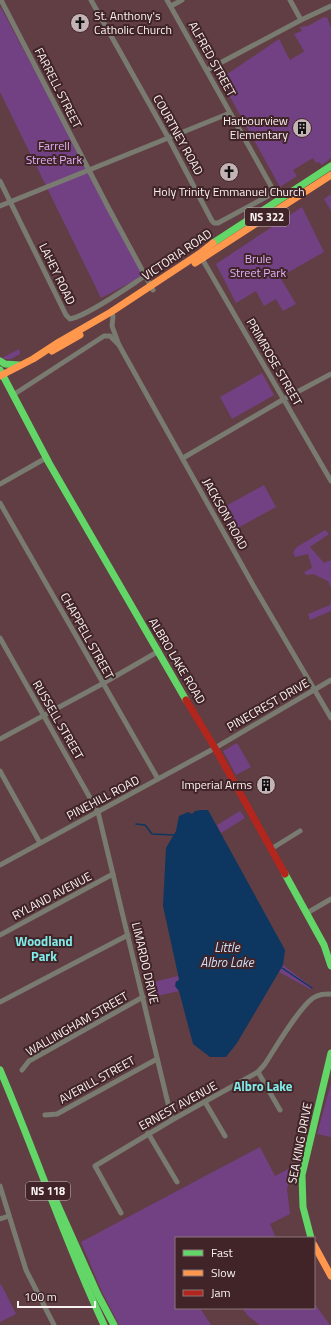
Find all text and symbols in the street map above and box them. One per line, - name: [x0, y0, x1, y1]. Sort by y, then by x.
- place label: St. Anthony's Catholic Church: [94, 6, 172, 39]
- church icon: St. Anthony's Catholic Church: [69, 12, 91, 34]
- street label: ALFRED STREET: [184, 18, 241, 100]
- street label: FARRELL STREET: [30, 44, 87, 132]
- street label: COURTNEY ROAD: [148, 91, 209, 179]
- place label: Harbourview Elementary: [223, 111, 288, 144]
- building icon: Harbourview Elementary: [291, 117, 313, 139]
- park label: Farrell Street Park: [26, 136, 83, 169]
- church icon: Holy Trinity Emmanuel Church: [218, 161, 240, 183]
- place label: Holy Trinity Emmanuel Church: [153, 182, 305, 201]
- road number: NS 322: [245, 208, 289, 226]
- street label: VICTORIA ROAD: [138, 224, 216, 285]
- street label: LAHEY ROAD: [34, 240, 81, 308]
- park label: Brule Street Park: [230, 249, 287, 282]
- street label: PRIMROSE STREET: [242, 314, 308, 410]
- street label: JACKSON ROAD: [198, 475, 253, 553]
- street label: CHAPPELL STREET: [56, 589, 119, 683]
- street label: ALBRO LAKE ROAD: [144, 614, 211, 708]
- street label: PINECREST DRIVE: [223, 673, 313, 736]
- street label: RUSSELL STREET: [28, 677, 89, 763]
- street label: PINEHILL ROAD: [63, 770, 143, 825]
- building icon: Imperial Arms: [255, 774, 277, 796]
- place label: Imperial Arms: [182, 775, 252, 794]
- street label: RYLAND AVENUE: [8, 866, 95, 925]
- street label: LIMARDO DRIVE: [127, 920, 164, 1006]
- district label: Woodland Park: [15, 931, 73, 966]
- water label: Little Albro Lake: [200, 937, 255, 972]
- street label: WALLINGHAM STREET: [22, 986, 132, 1061]
- street label: AVERILL STREET: [55, 1050, 139, 1108]
- street label: ERNEST AVENUE: [135, 1076, 221, 1135]
- district label: Albro Lake: [233, 1076, 293, 1096]
- street label: SEA KING DRIVE: [282, 1100, 317, 1185]
- road number: NS 118: [26, 1182, 70, 1200]
- legend: [175, 1237, 315, 1309]
- text: Fast: [211, 1243, 234, 1262]
- text: Slow: [211, 1263, 236, 1282]
- scale bar: [18, 1283, 95, 1309]
- text: Jam: [211, 1283, 231, 1302]
- text: 100 m: [24, 1287, 57, 1306]

